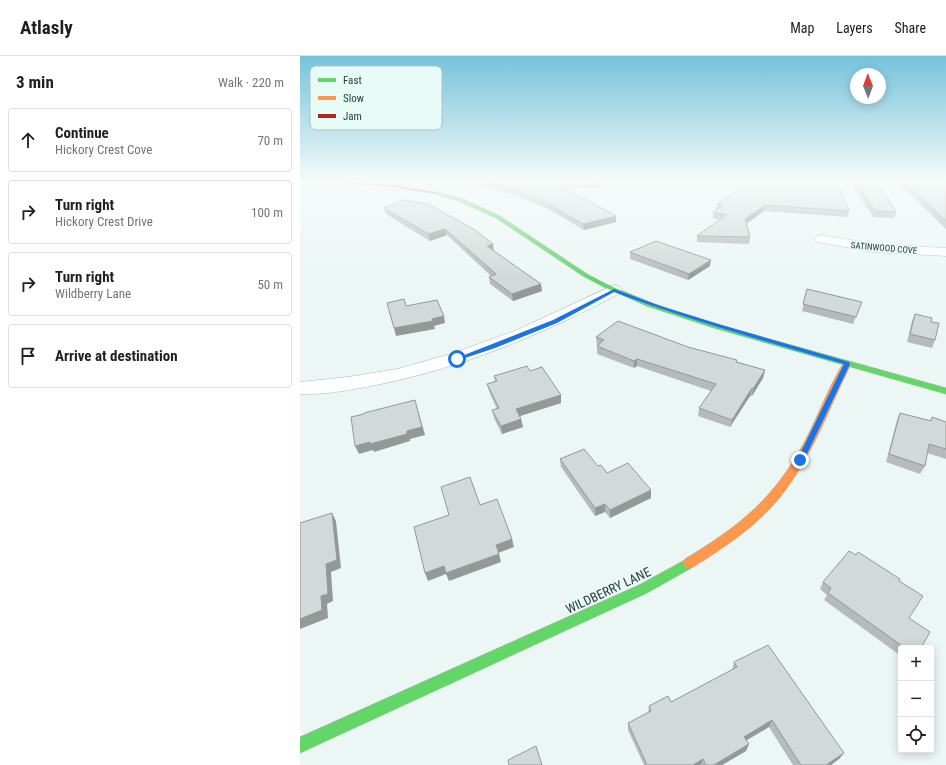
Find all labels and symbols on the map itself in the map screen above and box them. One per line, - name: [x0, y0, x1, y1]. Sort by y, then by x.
- legend: [310, 66, 442, 130]
- north arrow: [850, 68, 886, 104]
- text: Fast: [343, 74, 362, 87]
- text: Slow: [343, 92, 364, 105]
- text: Jam: [343, 110, 362, 123]
- street label: SATINWOOD COVE: [850, 240, 918, 256]
- route start: [448, 350, 466, 368]
- route end: [791, 451, 809, 469]
- street label: WILDBERRY LANE: [563, 564, 653, 617]

